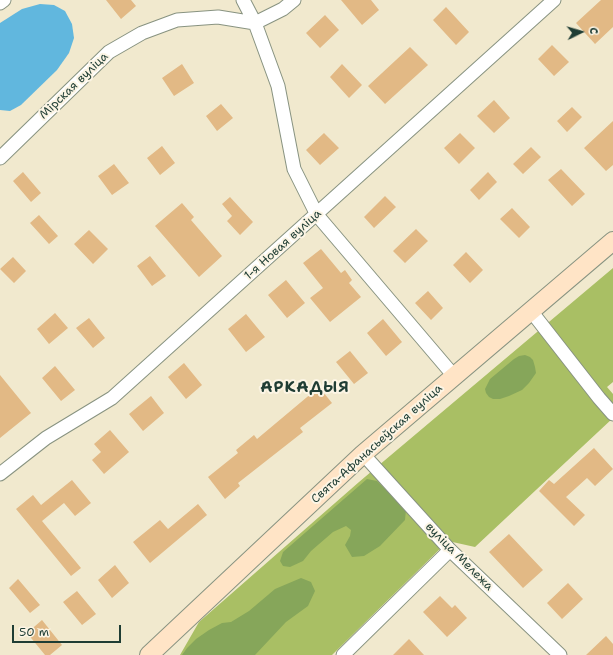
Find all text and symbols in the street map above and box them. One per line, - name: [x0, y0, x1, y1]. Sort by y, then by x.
- north arrow: [561, 12, 601, 52]
- text: С: [586, 27, 601, 35]
- street label: Мірская вуліца: [37, 50, 111, 122]
- street label: 1-я Новая вуліца: [241, 207, 325, 283]
- district label: АРКАДЫЯ: [260, 378, 350, 398]
- street label: Свята-Афанасьеўская вуліца: [309, 381, 445, 507]
- street label: вуліца Мележа: [422, 520, 496, 594]
- scale bar: [14, 617, 123, 643]
- text: 50 m: [19, 624, 49, 640]

